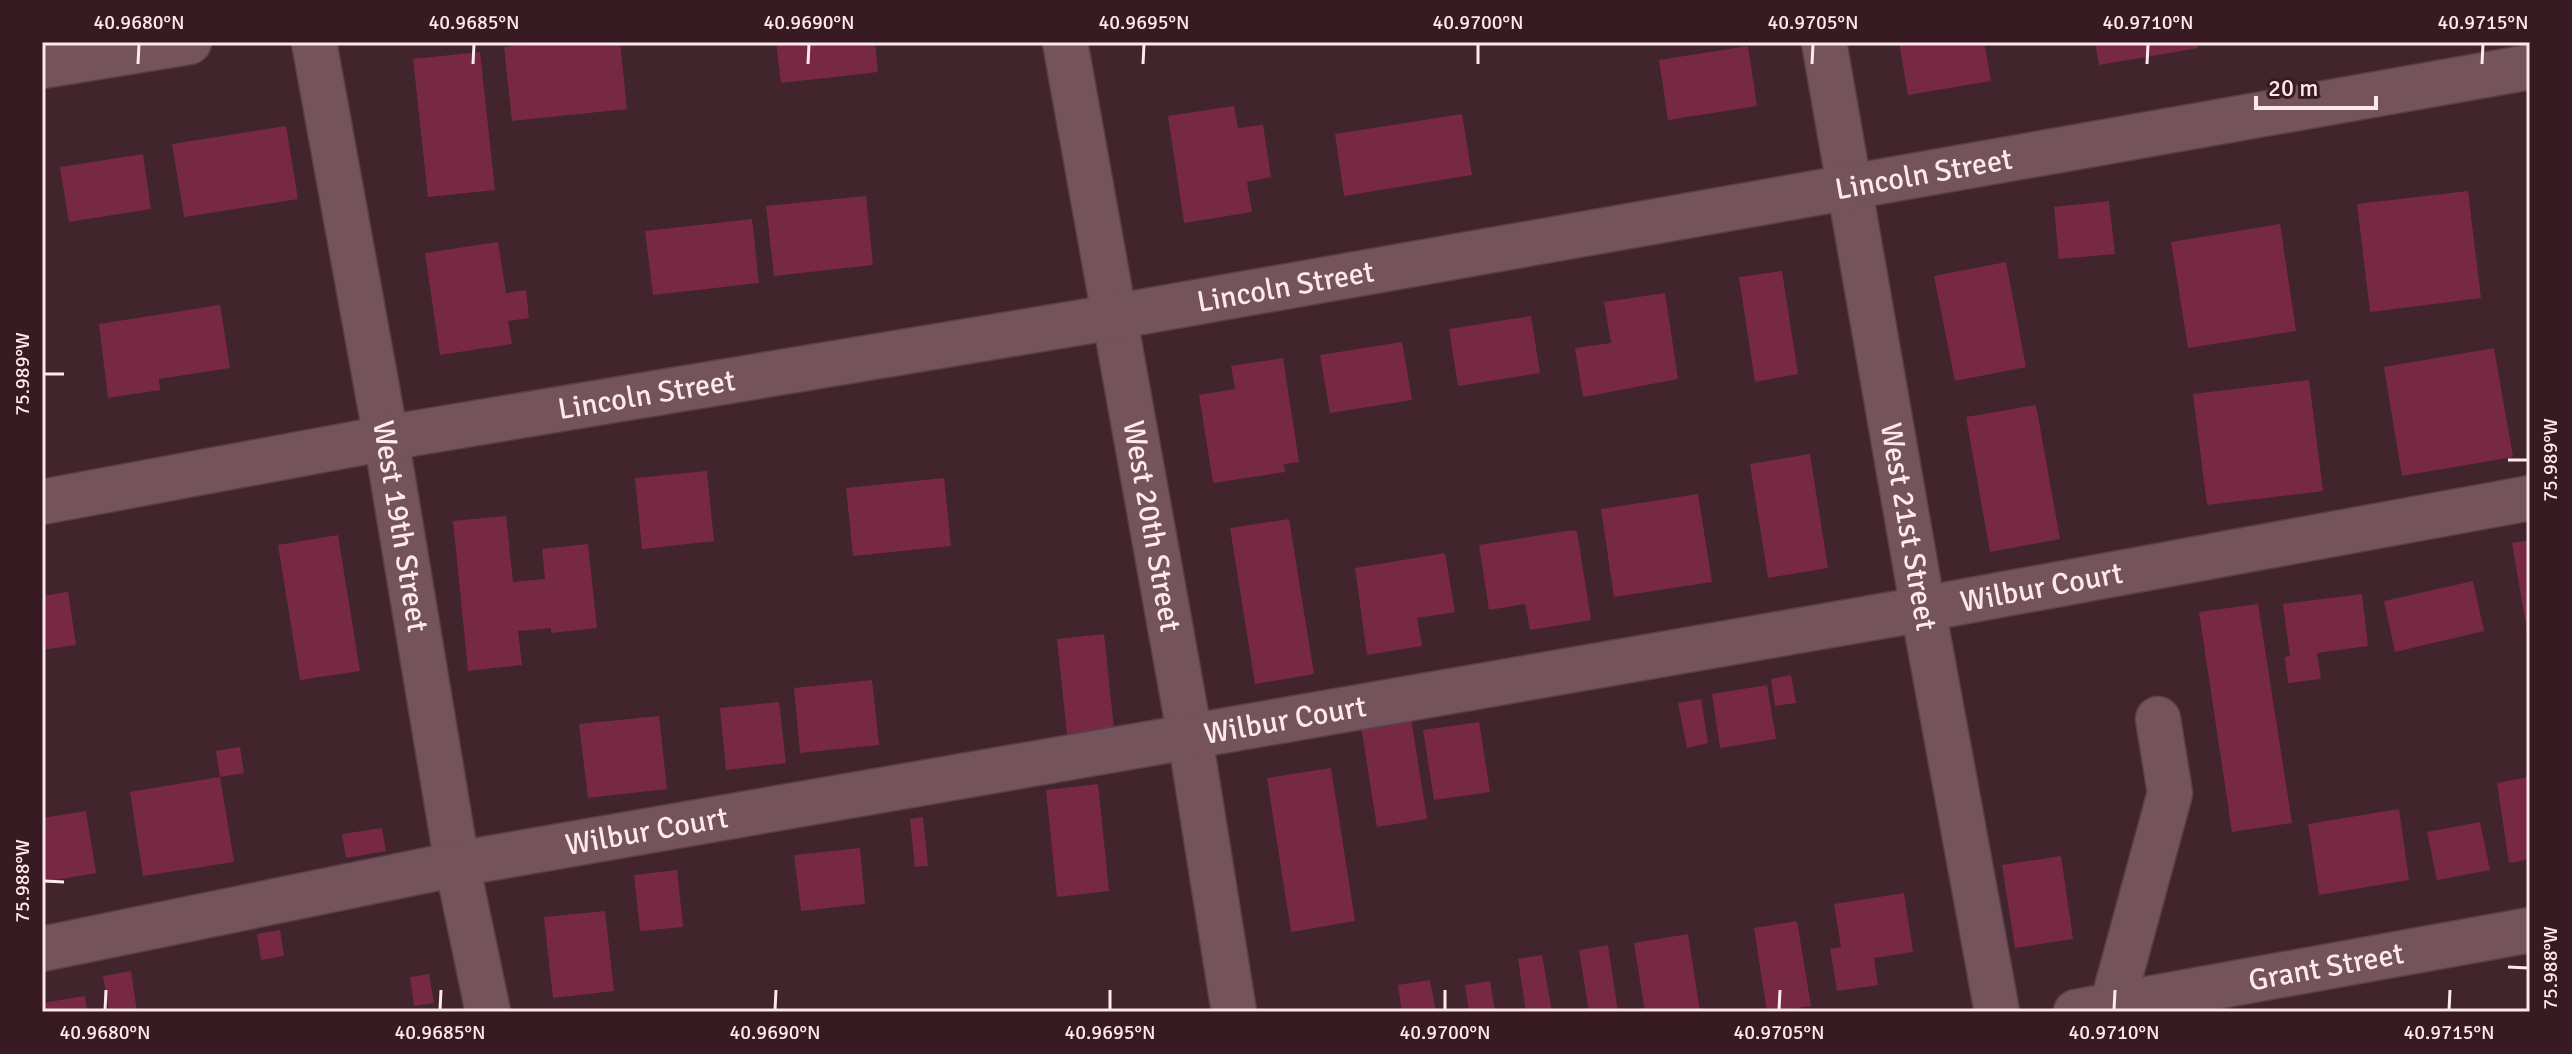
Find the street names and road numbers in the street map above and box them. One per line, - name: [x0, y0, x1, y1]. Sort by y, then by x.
- street label: Lincoln Street: [1832, 140, 2015, 208]
- street label: Lincoln Street: [1194, 253, 1377, 320]
- street label: Lincoln Street: [555, 362, 738, 428]
- street label: West 19th Street: [365, 418, 437, 635]
- street label: West 20th Street: [1115, 418, 1189, 635]
- street label: West 21st Street: [1872, 420, 1945, 634]
- street label: Wilbur Court: [1957, 554, 2126, 620]
- street label: Wilbur Court: [1201, 688, 1369, 752]
- street label: Wilbur Court: [562, 799, 731, 863]
- street label: Grant Street: [2245, 935, 2407, 999]

